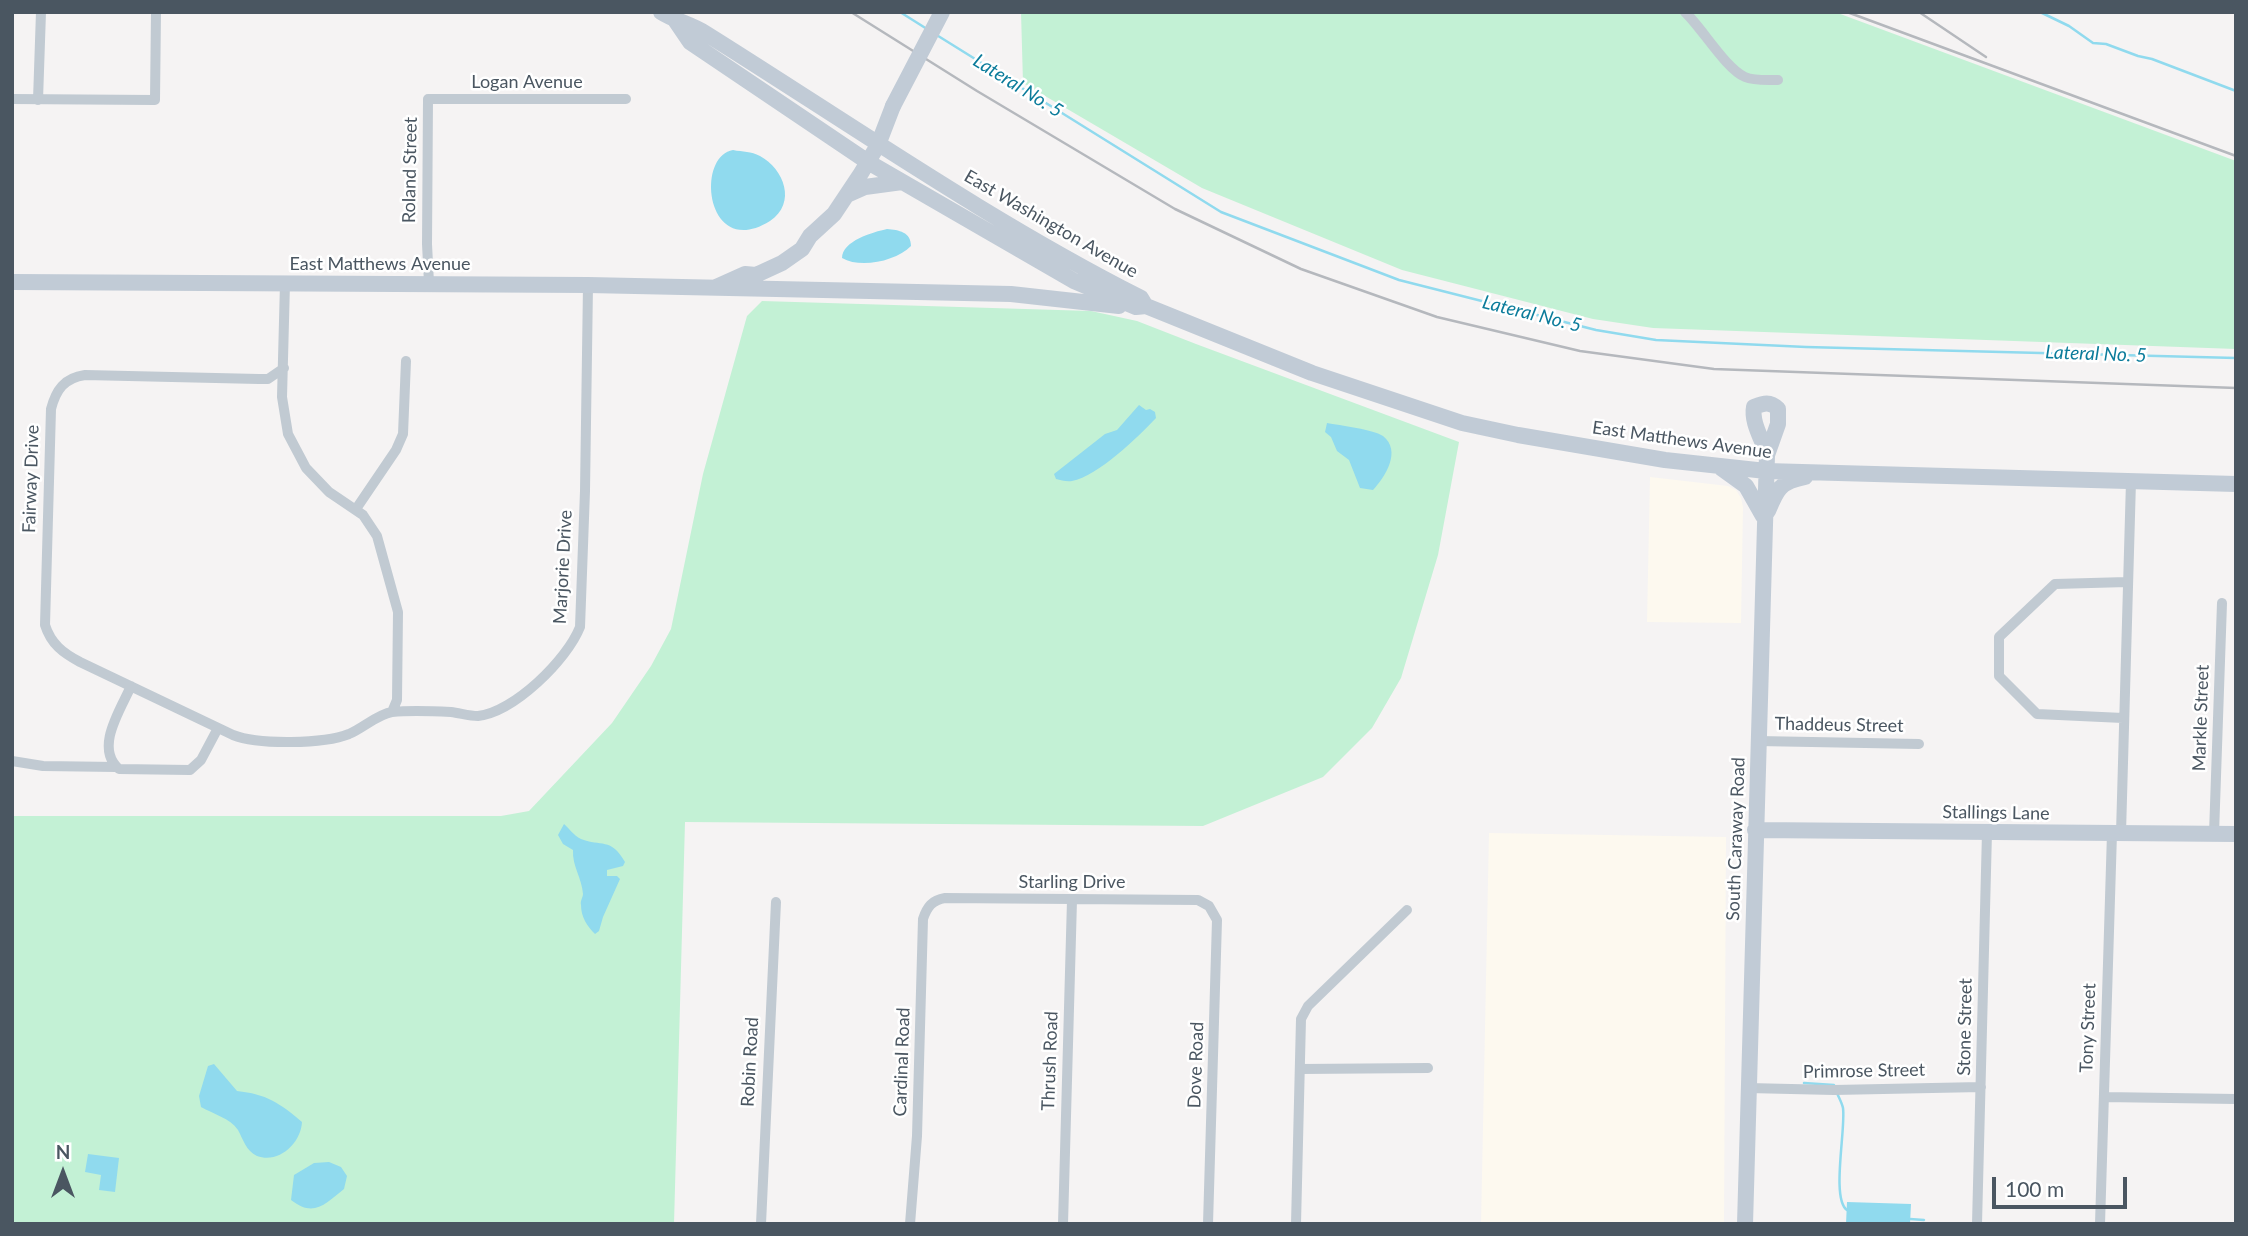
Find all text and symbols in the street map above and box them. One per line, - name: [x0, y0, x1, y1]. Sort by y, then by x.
- water label: Lateral No. 5: [969, 49, 1067, 123]
- street label: Logan Avenue: [471, 71, 583, 93]
- street label: Roland Street: [398, 117, 422, 223]
- street label: East Washington Avenue: [960, 165, 1142, 283]
- street label: East Matthews Avenue: [289, 253, 471, 275]
- water label: Lateral No. 5: [1480, 291, 1584, 337]
- water label: Lateral No. 5: [2045, 341, 2147, 367]
- street label: East Matthews Avenue: [1591, 417, 1773, 463]
- street label: Fairway Drive: [18, 425, 44, 533]
- street label: Marjorie Drive: [549, 509, 577, 625]
- street label: Markle Street: [2188, 664, 2214, 772]
- street label: Thaddeus Street: [1774, 713, 1904, 737]
- street label: South Caraway Road: [1722, 757, 1750, 921]
- street label: Stallings Lane: [1942, 801, 2050, 825]
- street label: Starling Drive: [1019, 871, 1125, 893]
- street label: Stone Street: [1953, 978, 1977, 1076]
- street label: Tony Street: [2076, 983, 2100, 1073]
- street label: Cardinal Road: [889, 1007, 915, 1117]
- street label: Thrush Road: [1037, 1011, 1063, 1111]
- street label: Robin Road: [737, 1017, 763, 1107]
- street label: Dove Road: [1184, 1021, 1208, 1109]
- street label: Primrose Street: [1803, 1059, 1925, 1083]
- north arrow: [28, 1138, 98, 1208]
- text: N: [56, 1140, 70, 1163]
- scale bar: [1996, 1162, 2131, 1206]
- text: 100 m: [2005, 1176, 2064, 1201]

